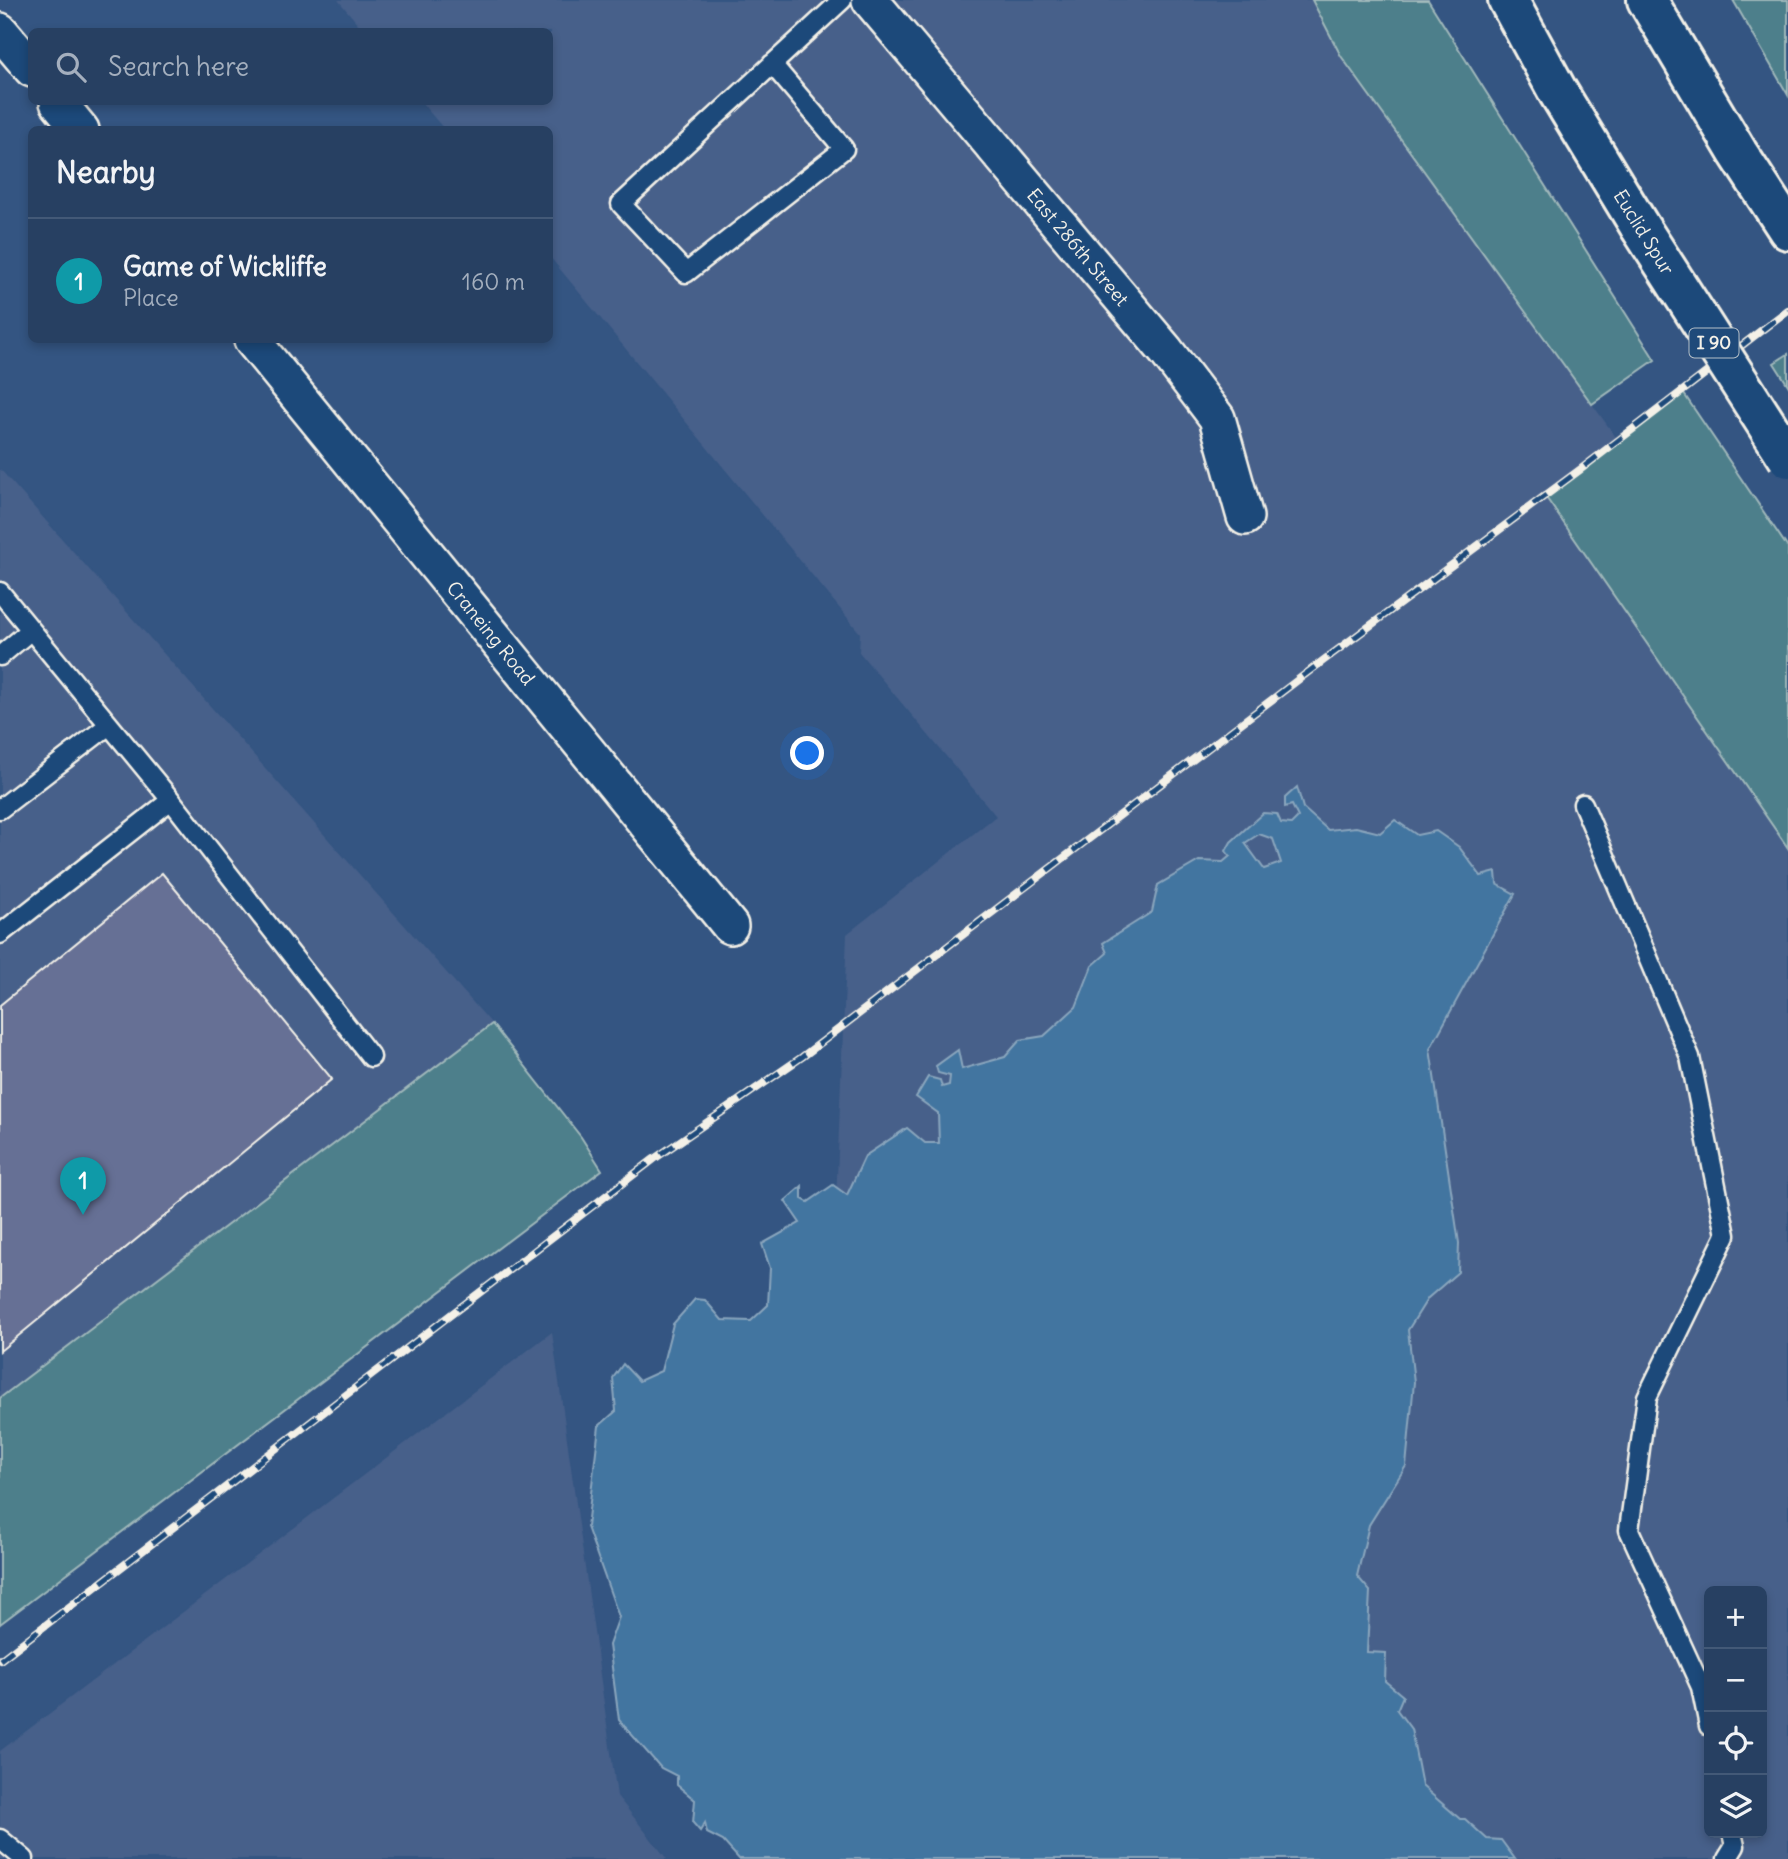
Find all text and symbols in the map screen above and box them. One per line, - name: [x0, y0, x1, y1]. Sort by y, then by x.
- search box: [28, 28, 553, 105]
- icon: search: [52, 48, 90, 86]
- text: Search here: [108, 50, 249, 83]
- text: Nearby: [56, 153, 156, 191]
- street label: East 286th Street: [1022, 183, 1134, 311]
- street label: Euclid Spur: [1608, 185, 1680, 279]
- text: Game of Wickliffe: [123, 250, 327, 283]
- text: 1: [74, 267, 84, 296]
- text: 160 m: [462, 267, 525, 296]
- text: Place: [123, 283, 179, 312]
- road number: I 90: [1690, 328, 1738, 358]
- street label: Craneing Road: [442, 576, 540, 690]
- your location: [790, 736, 824, 770]
- pin: 1: [60, 1157, 106, 1215]
- map controls: [1704, 1586, 1767, 1838]
- button: +: [1704, 1586, 1767, 1649]
- button: −: [1704, 1649, 1767, 1712]
- button: locate: [1704, 1712, 1767, 1775]
- button: layers: [1704, 1775, 1767, 1838]

